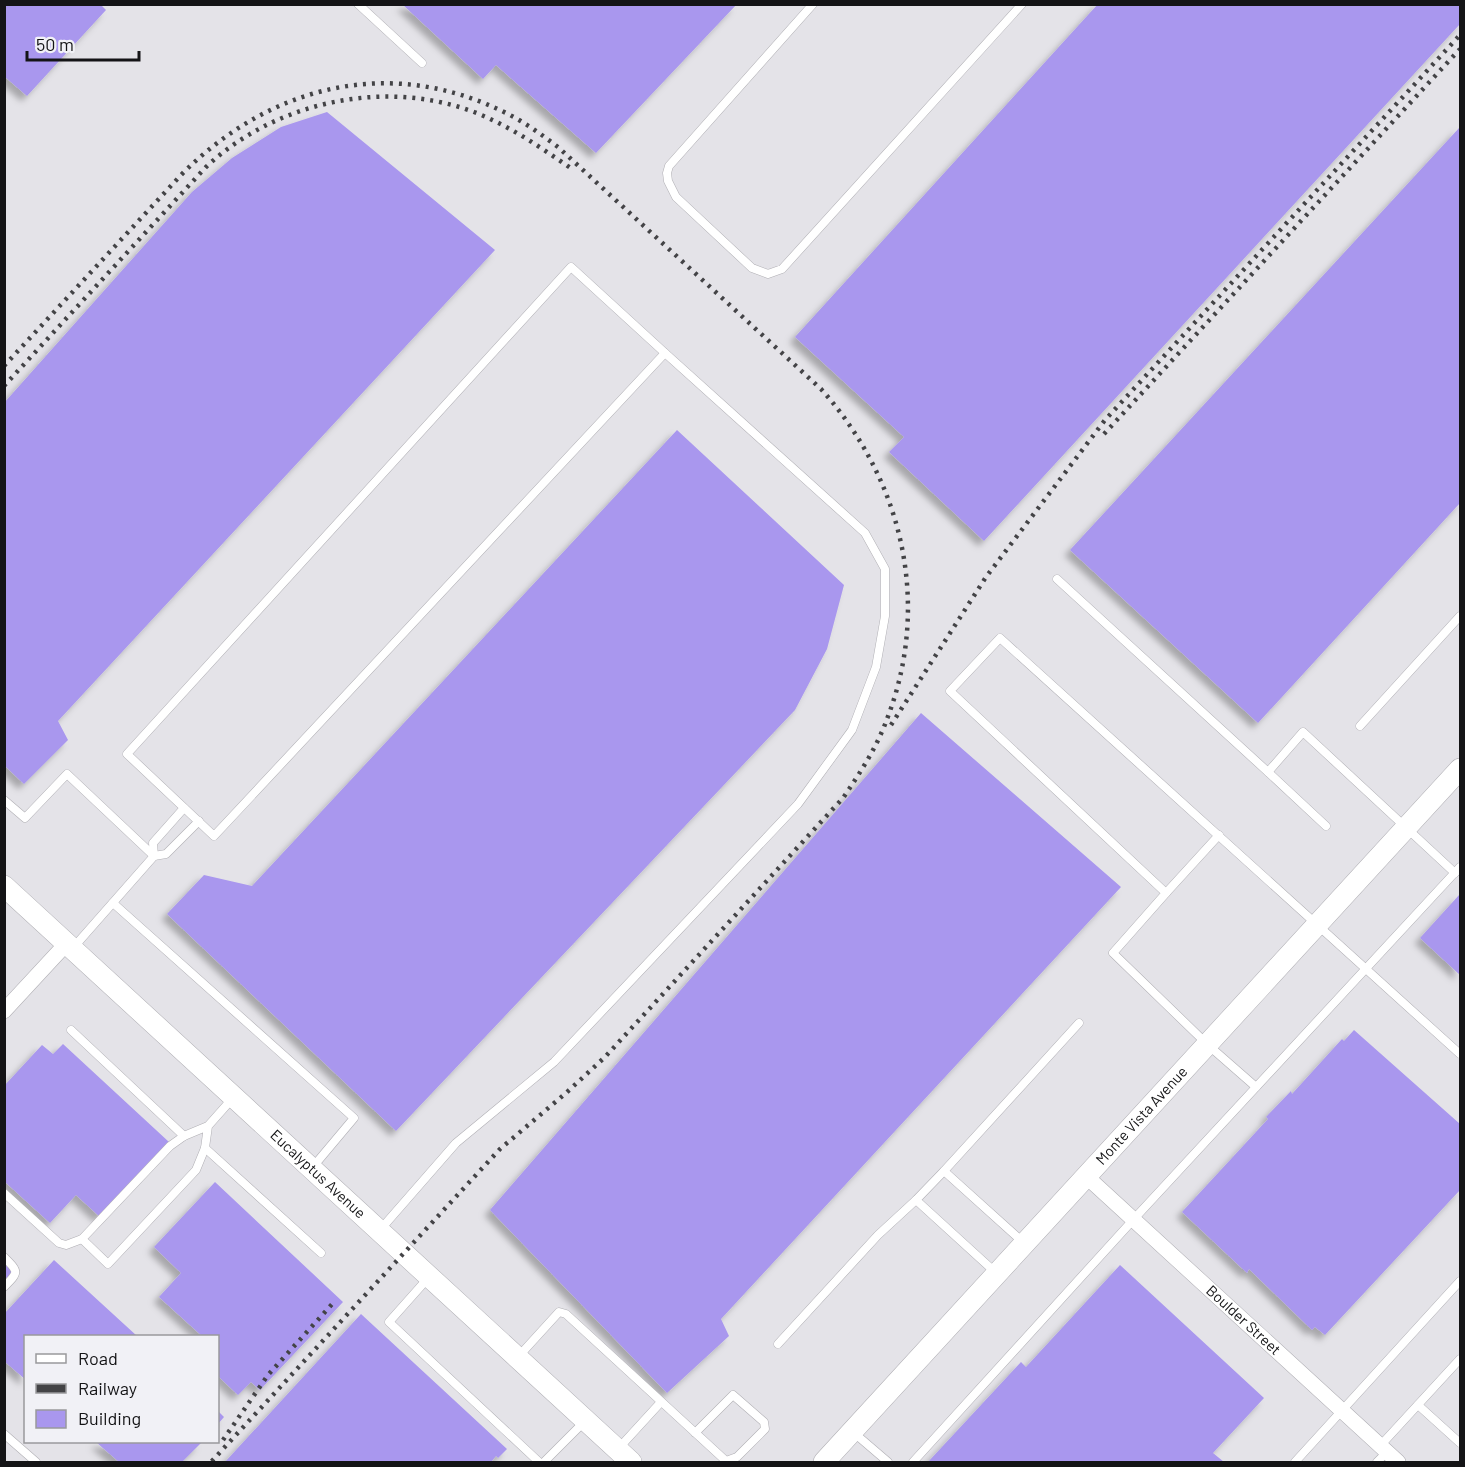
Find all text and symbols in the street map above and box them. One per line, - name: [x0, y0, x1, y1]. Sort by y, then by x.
- scale bar: [27, 24, 140, 62]
- text: 50 m: [36, 33, 74, 55]
- street label: Monte Vista Avenue: [1091, 1062, 1191, 1168]
- street label: Eucalyptus Avenue: [267, 1125, 370, 1222]
- street label: Boulder Street: [1203, 1281, 1285, 1358]
- legend: [24, 1335, 219, 1443]
- text: Road: [78, 1347, 118, 1369]
- text: Railway: [78, 1377, 137, 1399]
- text: Building: [78, 1407, 141, 1429]

